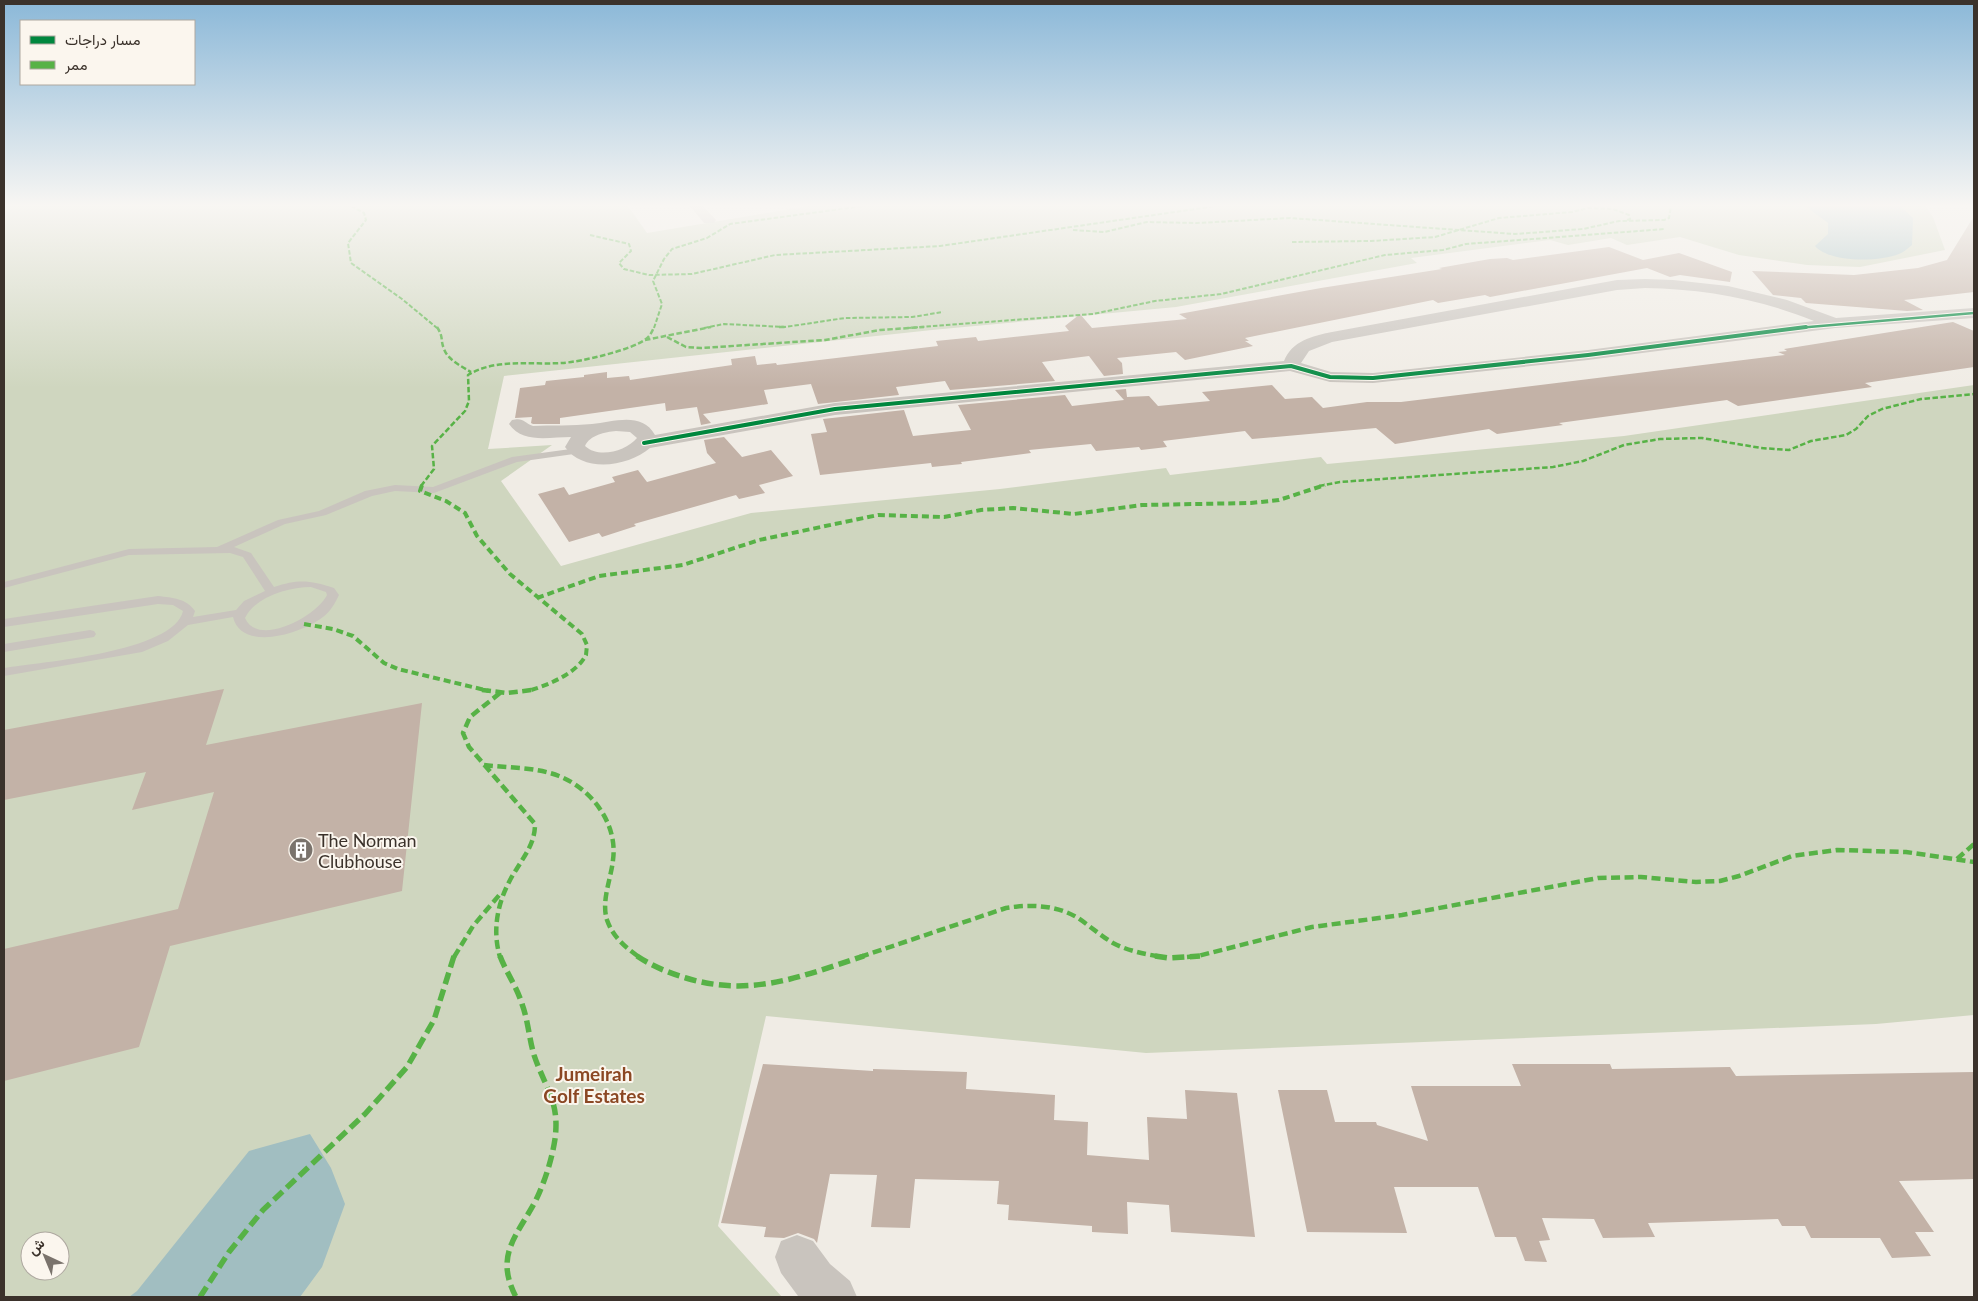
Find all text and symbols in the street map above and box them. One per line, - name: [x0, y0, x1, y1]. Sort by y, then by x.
- legend: [20, 20, 195, 85]
- text: مسار دراجات: [65, 30, 140, 49]
- text: ممر: [64, 55, 87, 74]
- place label: The Norman Clubhouse: [318, 829, 417, 872]
- building icon: The Norman Clubhouse: [288, 837, 314, 863]
- district label: Jumeirah Golf Estates: [543, 1062, 645, 1107]
- north arrow: [20, 1231, 70, 1281]
- text: ش: [24, 1234, 48, 1259]

